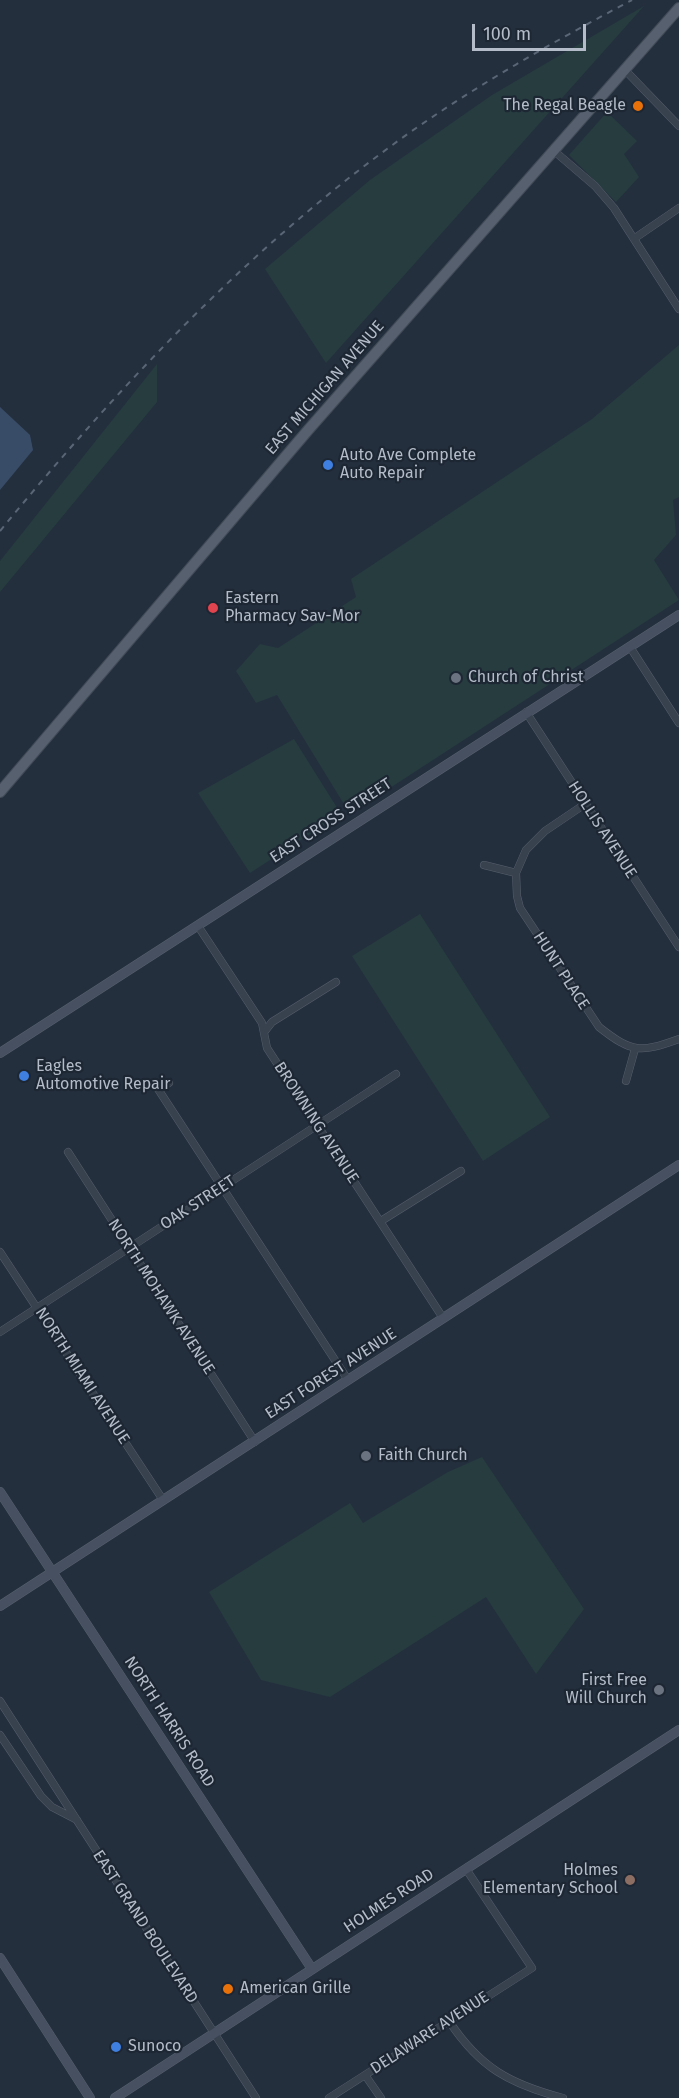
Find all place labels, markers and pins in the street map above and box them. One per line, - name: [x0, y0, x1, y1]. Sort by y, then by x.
- place label: The Regal Beagle: [503, 96, 626, 116]
- marker: The Regal Beagle: [631, 99, 645, 113]
- place label: Auto Ave Complete Auto Repair: [340, 446, 476, 484]
- marker: Auto Ave Complete Auto Repair: [321, 458, 335, 472]
- place label: Eastern Pharmacy Sav-Mor: [225, 589, 360, 627]
- marker: Eastern Pharmacy Sav-Mor: [206, 601, 220, 615]
- place label: Church of Christ: [468, 668, 584, 688]
- marker: Church of Christ: [449, 671, 463, 685]
- place label: Eagles Automotive Repair: [36, 1057, 170, 1095]
- marker: Eagles Automotive Repair: [17, 1069, 31, 1083]
- place label: Faith Church: [378, 1446, 468, 1466]
- marker: Faith Church: [359, 1449, 373, 1463]
- place label: First Free Will Church: [565, 1671, 647, 1709]
- marker: First Free Will Church: [652, 1683, 666, 1697]
- place label: Holmes Elementary School: [483, 1861, 618, 1899]
- marker: Holmes Elementary School: [623, 1873, 637, 1887]
- place label: American Grille: [240, 1979, 351, 1999]
- marker: American Grille: [221, 1982, 235, 1996]
- place label: Sunoco: [128, 2037, 181, 2057]
- marker: Sunoco: [109, 2040, 123, 2054]

